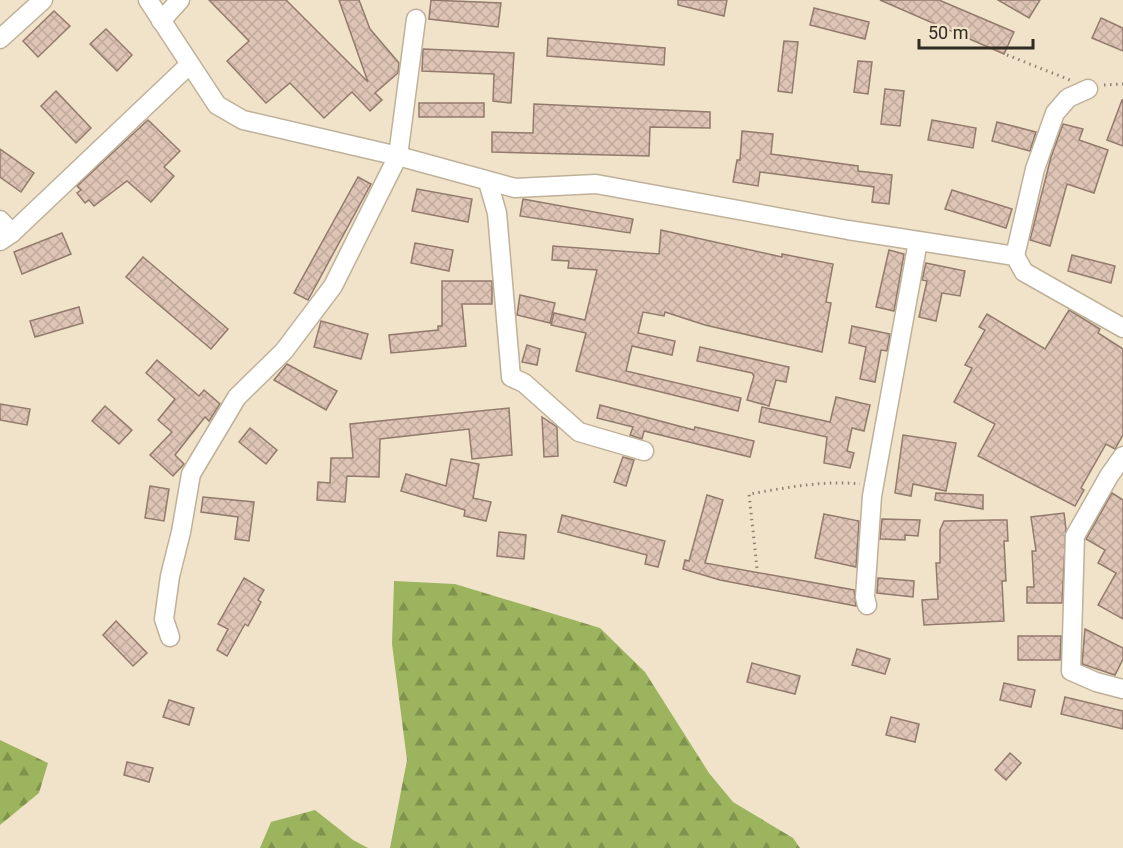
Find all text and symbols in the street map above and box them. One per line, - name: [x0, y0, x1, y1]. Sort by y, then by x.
- scale bar: [919, 12, 1033, 50]
- text: 50 m: [928, 22, 968, 43]

